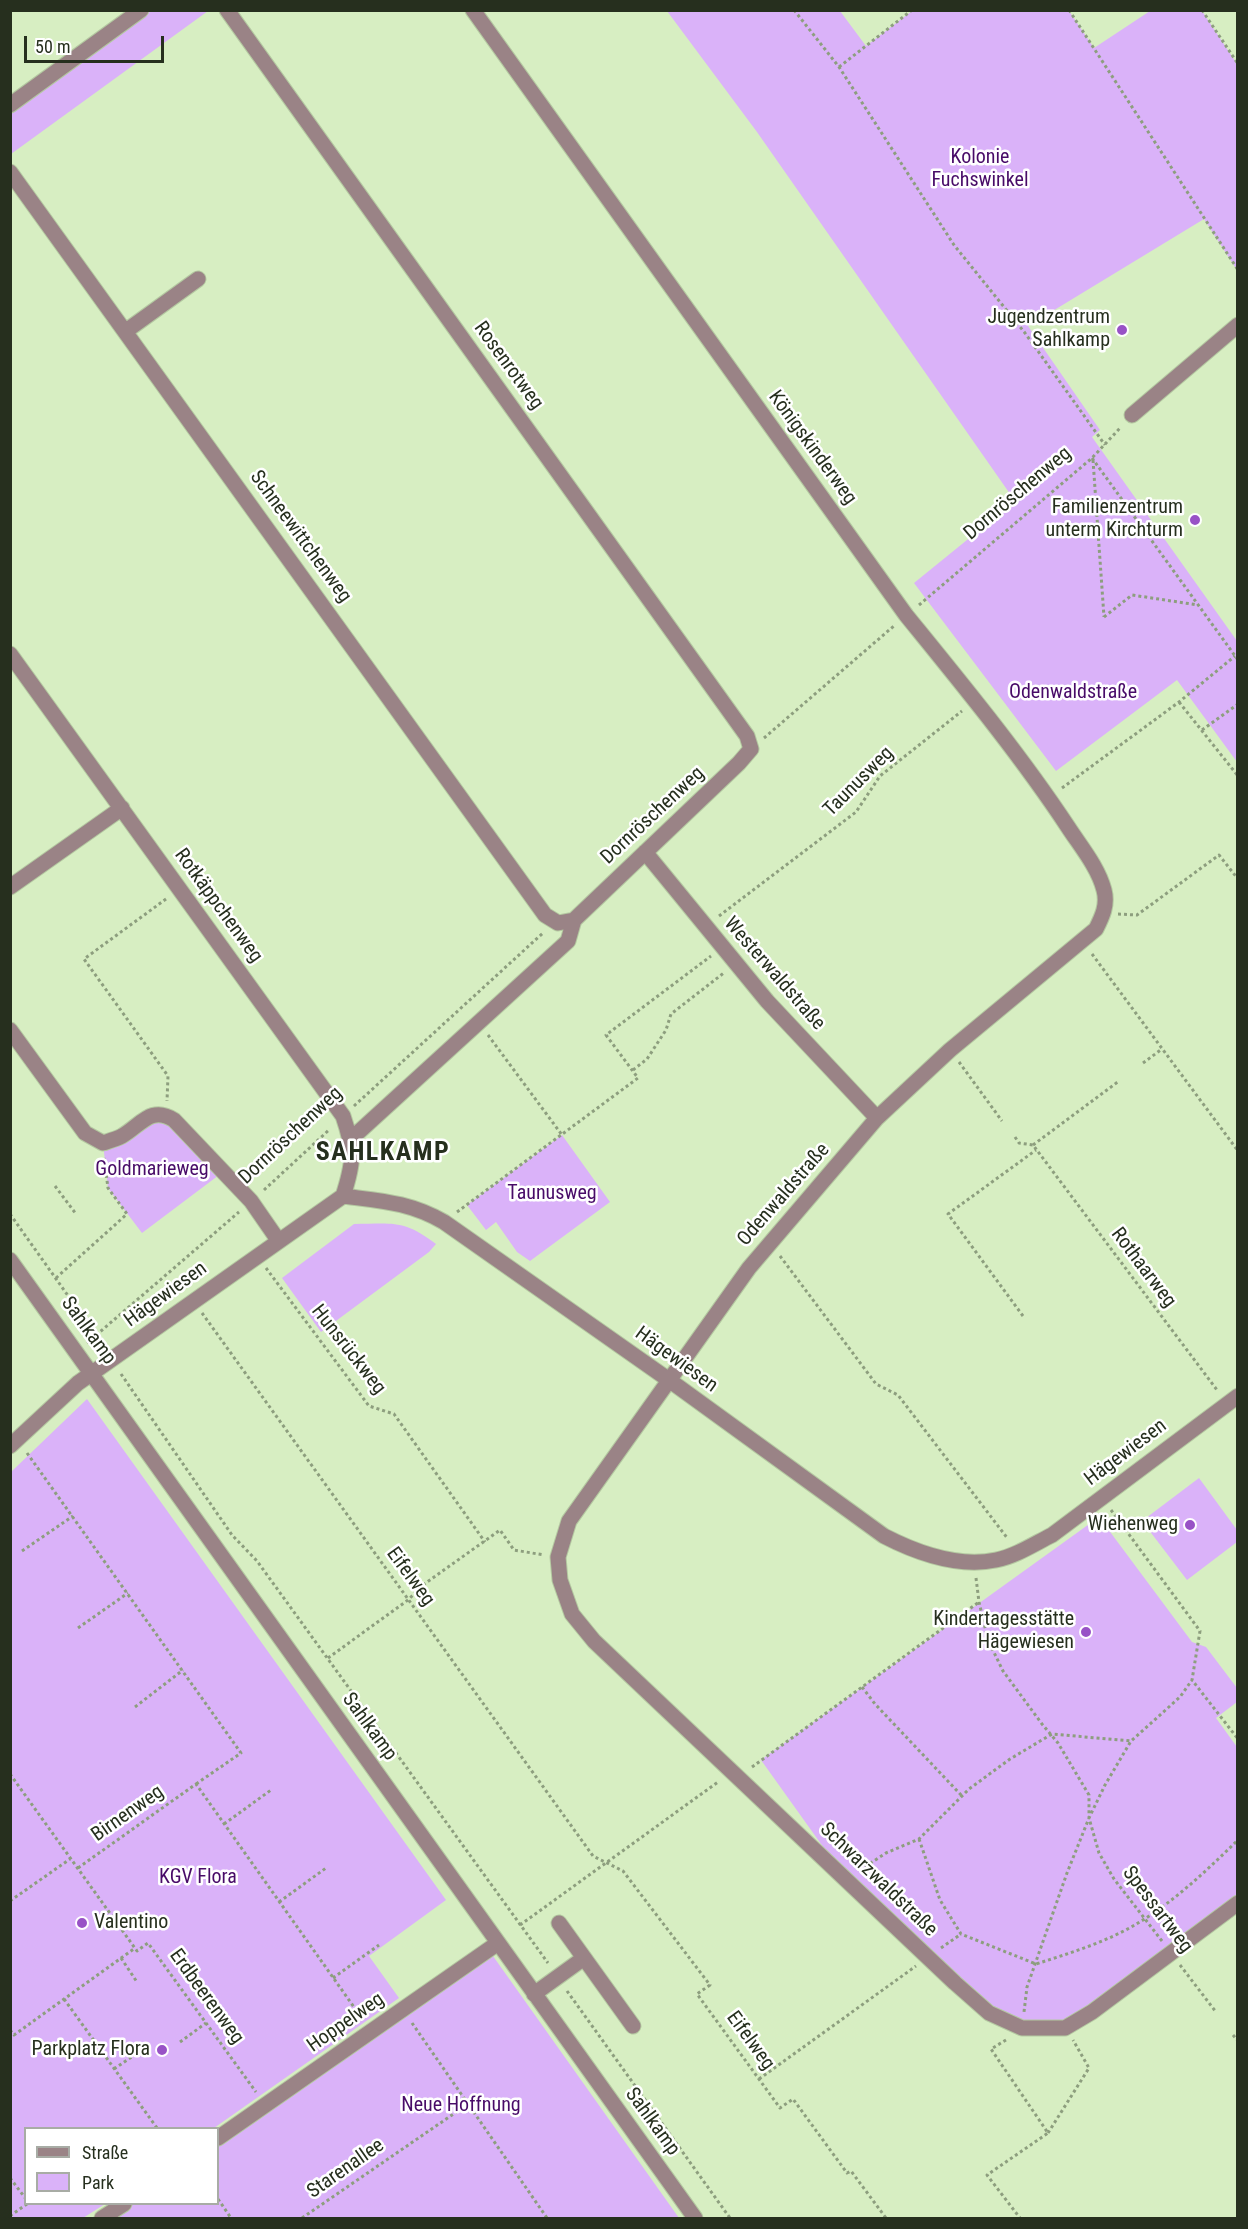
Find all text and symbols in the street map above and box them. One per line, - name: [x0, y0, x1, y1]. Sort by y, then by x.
- scale bar: [27, 24, 166, 62]
- text: 50 m: [35, 36, 70, 57]
- park label: Kolonie Fuchswinkel: [931, 146, 1029, 193]
- place label: Jugendzentrum Sahlkamp: [987, 306, 1110, 353]
- street label: Rosenrotweg: [468, 317, 548, 415]
- marker: Jugendzentrum Sahlkamp: [1115, 323, 1129, 337]
- street label: Königskinderweg: [763, 386, 861, 510]
- street label: Dornröschenweg: [960, 442, 1076, 546]
- street label: Schneewittchenweg: [244, 466, 356, 608]
- place label: Familienzentrum unterm Kirchturm: [1046, 496, 1183, 543]
- marker: Familienzentrum unterm Kirchturm: [1188, 513, 1202, 527]
- park label: Odenwaldstraße: [1009, 681, 1137, 705]
- street label: Taunusweg: [819, 742, 899, 822]
- street label: Dornröschenweg: [596, 762, 710, 870]
- street label: Rotkäppchenweg: [169, 844, 267, 968]
- street label: Westerwaldstraße: [718, 912, 830, 1036]
- street label: Dornröschenweg: [234, 1082, 348, 1190]
- district label: SAHLKAMP: [316, 1137, 450, 1169]
- street label: Odenwaldstraße: [733, 1139, 835, 1251]
- park label: Goldmarieweg: [95, 1158, 209, 1182]
- park label: Taunusweg: [507, 1182, 597, 1206]
- street label: Rothaarweg: [1105, 1223, 1181, 1313]
- street label: Hägewiesen: [120, 1257, 212, 1333]
- street label: Sahlkamp: [55, 1293, 121, 1369]
- street label: Hunsrückweg: [306, 1300, 390, 1400]
- street label: Hägewiesen: [630, 1322, 722, 1398]
- street label: Hägewiesen: [1080, 1414, 1172, 1492]
- place label: Wiehenweg: [1088, 1513, 1178, 1537]
- marker: Wiehenweg: [1183, 1518, 1197, 1532]
- street label: Eifelweg: [381, 1543, 439, 1611]
- place label: Kindertagesstätte Hägewiesen: [933, 1608, 1074, 1655]
- marker: Kindertagesstätte Hägewiesen: [1079, 1625, 1093, 1639]
- street label: Sahlkamp: [336, 1689, 402, 1765]
- street label: Birnenweg: [87, 1780, 169, 1848]
- street label: Schwarzwaldstraße: [814, 1818, 942, 1942]
- street label: Spessartweg: [1117, 1862, 1197, 1958]
- park label: KGV Flora: [159, 1866, 237, 1890]
- place label: Valentino: [94, 1911, 168, 1935]
- marker: Valentino: [75, 1916, 89, 1930]
- street label: Erdbeerenweg: [163, 1945, 249, 2049]
- street label: Hoppelweg: [303, 1988, 389, 2058]
- street label: Eifelweg: [721, 2007, 779, 2075]
- place label: Parkplatz Flora: [31, 2038, 150, 2062]
- marker: Parkplatz Flora: [155, 2043, 169, 2057]
- street label: Sahlkamp: [619, 2084, 685, 2160]
- park label: Neue Hoffnung: [401, 2094, 521, 2118]
- legend: [24, 2127, 219, 2205]
- street label: Starenallee: [303, 2134, 389, 2204]
- text: Straße: [82, 2142, 128, 2163]
- text: Park: [82, 2172, 114, 2193]

